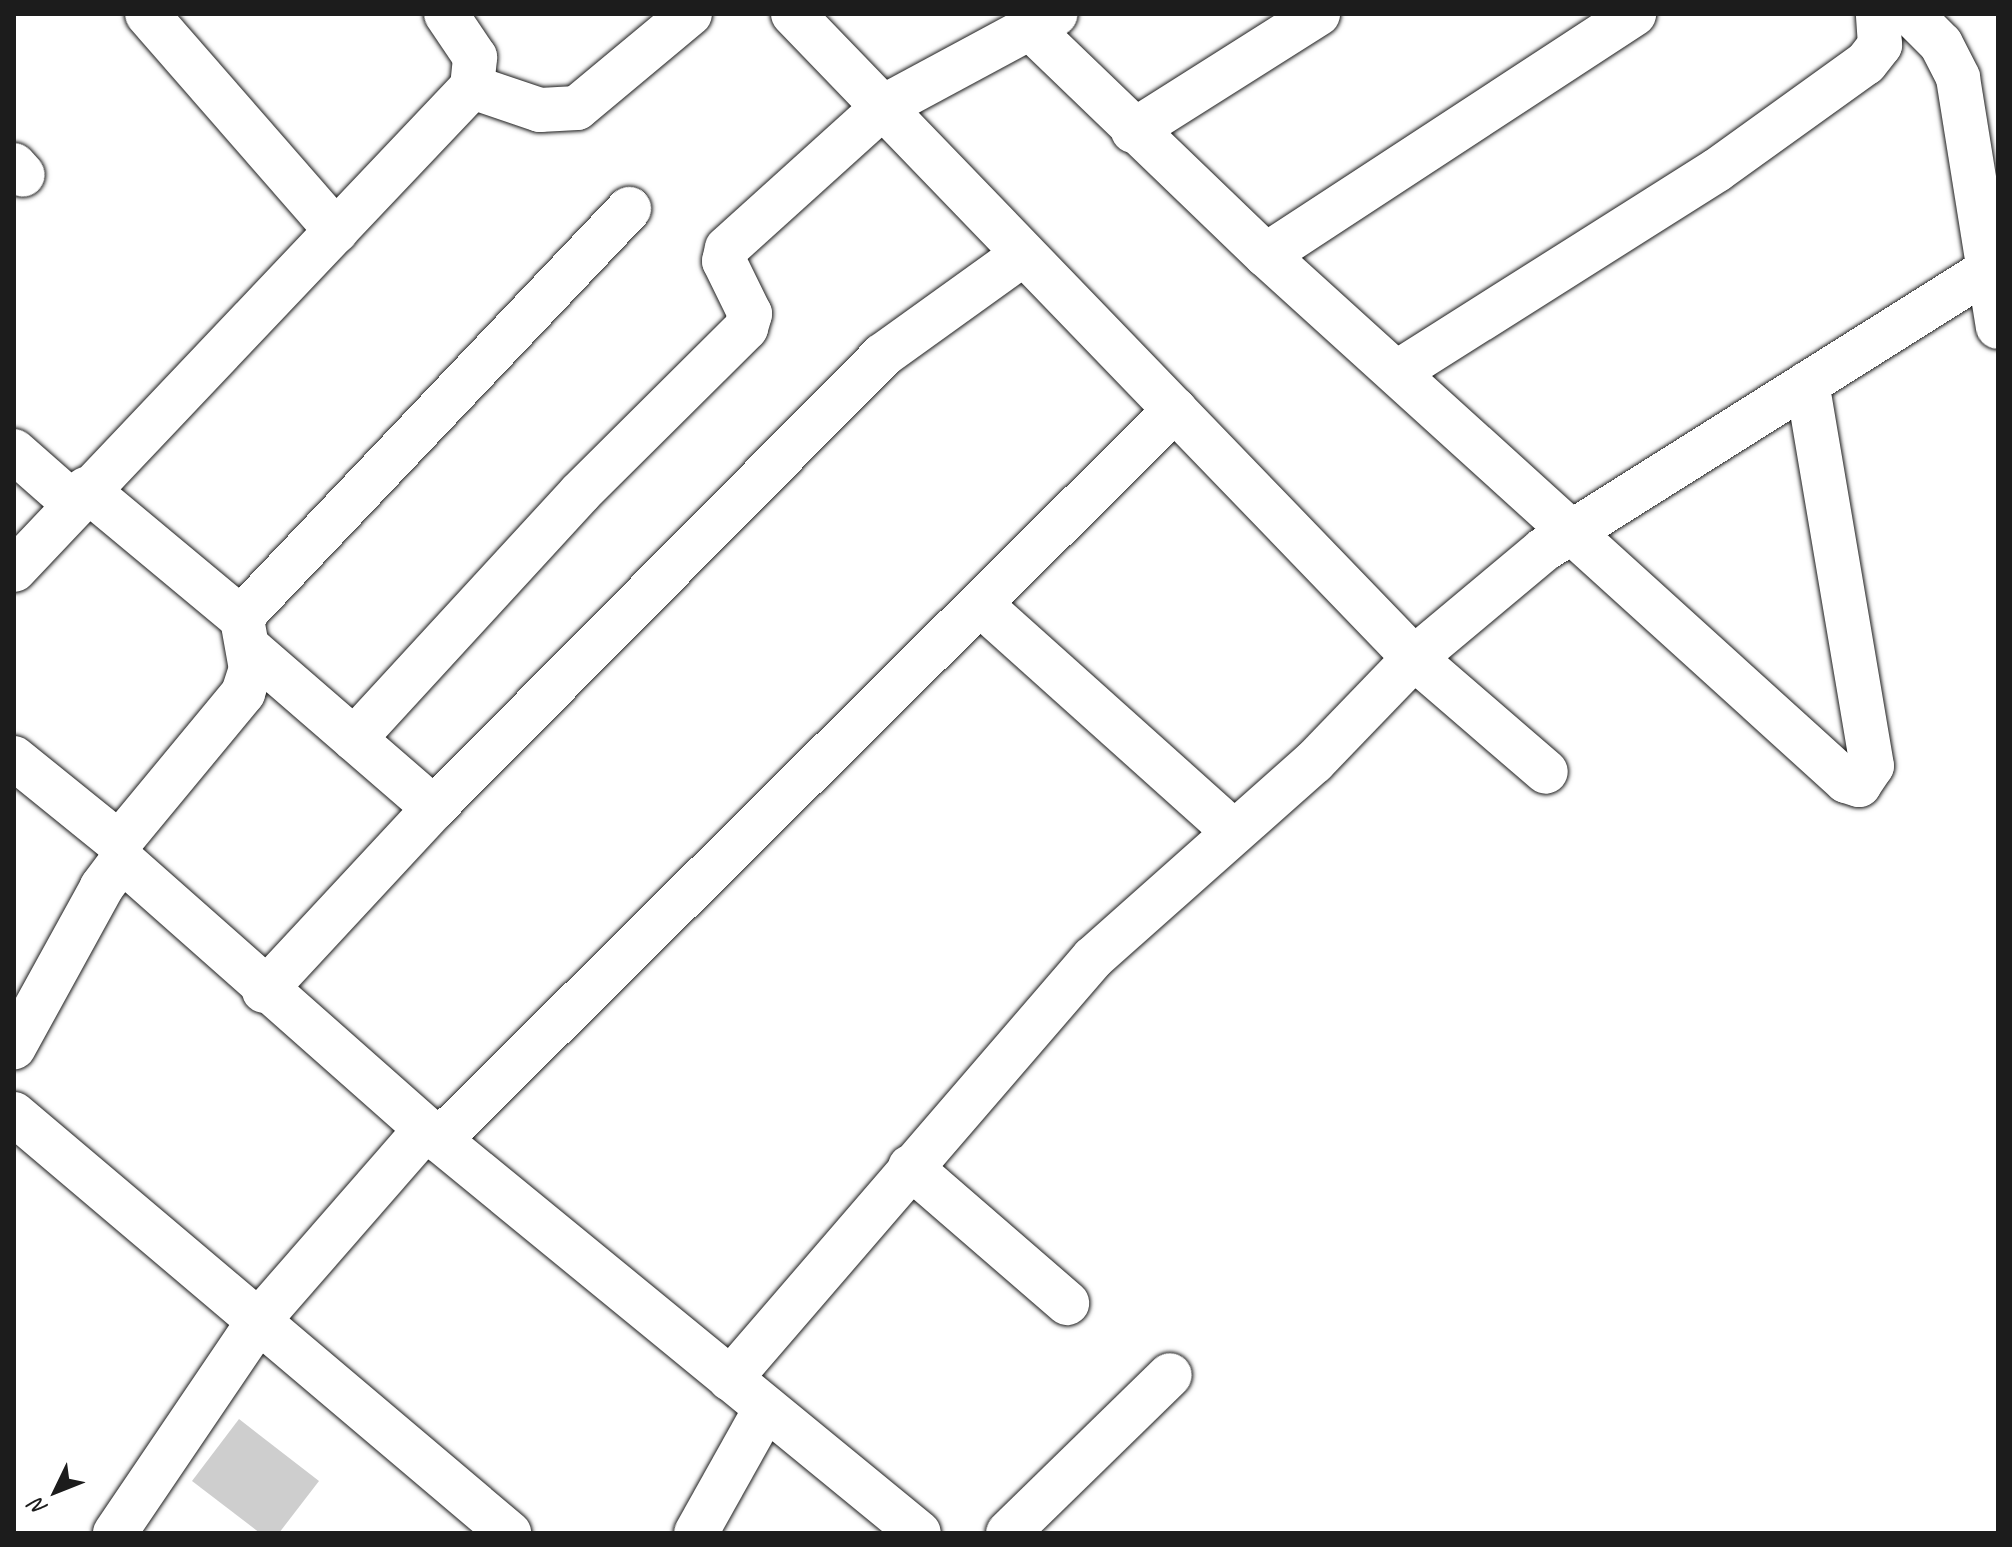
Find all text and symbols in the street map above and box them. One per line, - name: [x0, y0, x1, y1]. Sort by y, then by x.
- north arrow: [16, 1451, 96, 1531]
- text: N: [24, 1493, 53, 1522]

